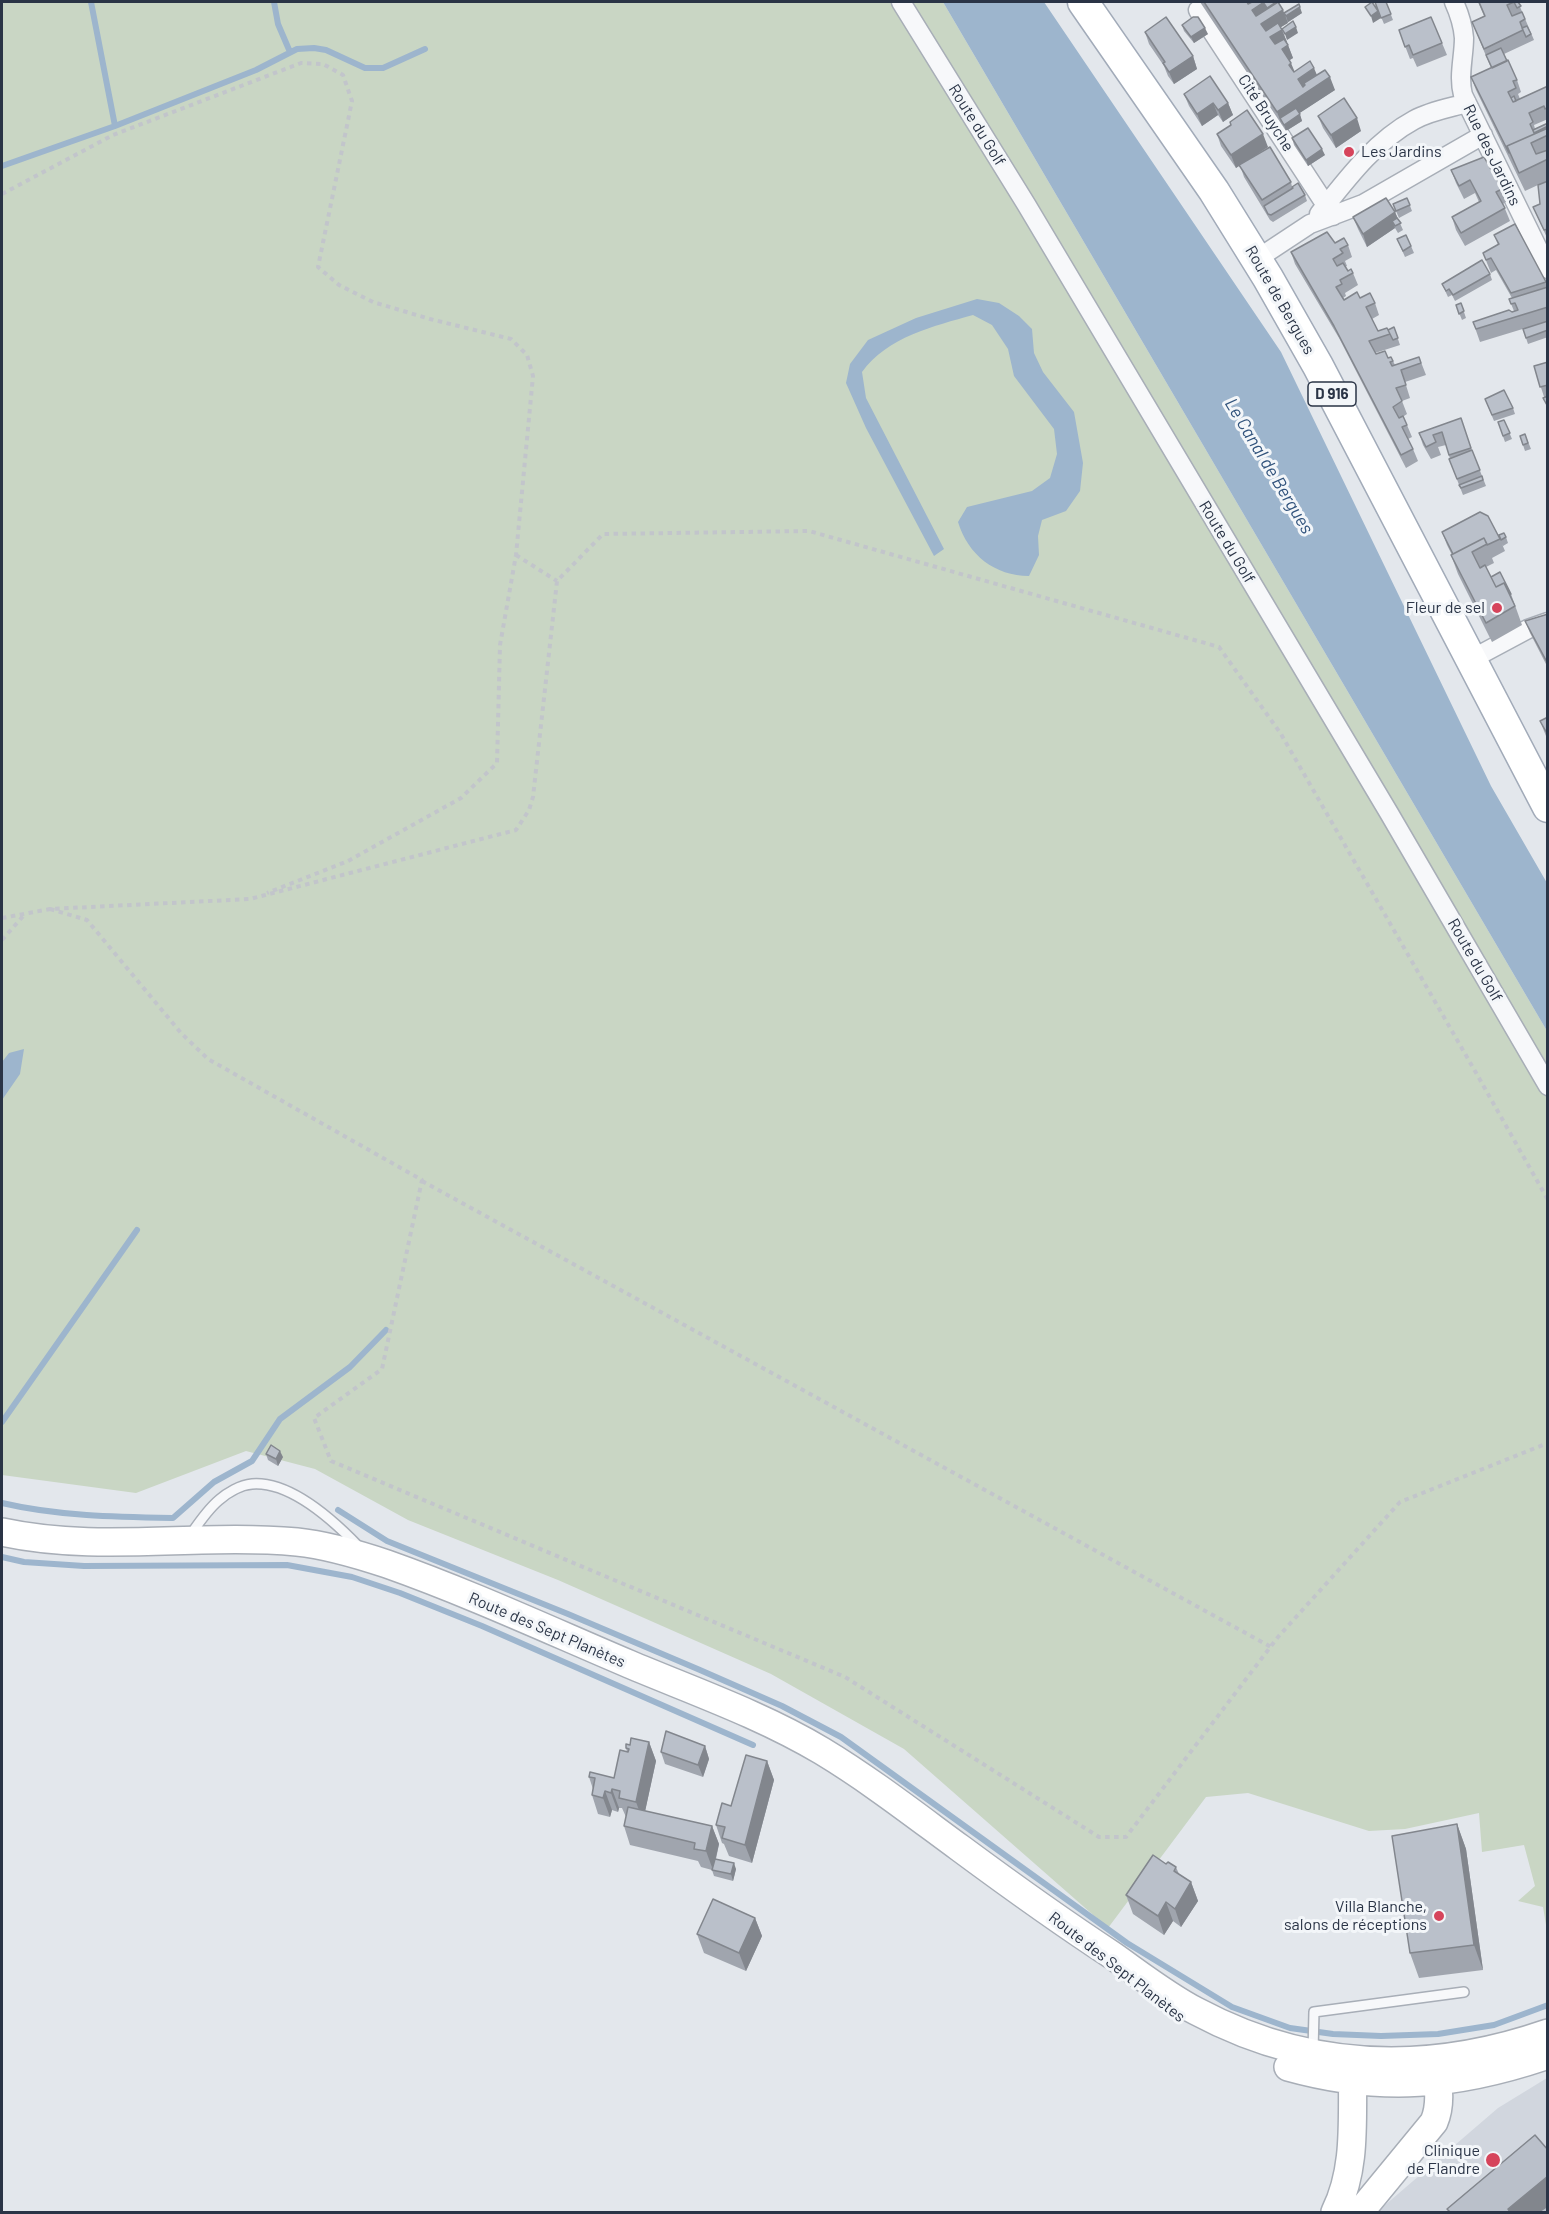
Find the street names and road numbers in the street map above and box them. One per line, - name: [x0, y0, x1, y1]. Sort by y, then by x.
- street label: Cité Bruyche: [1234, 71, 1298, 155]
- street label: Route du Golf: [944, 81, 1010, 169]
- street label: Rue des Jardins: [1459, 101, 1525, 209]
- street label: Route de Bergues: [1241, 242, 1319, 358]
- road number: D 916: [1308, 382, 1356, 406]
- street label: Route du Golf: [1195, 497, 1259, 587]
- street label: Route du Golf: [1443, 915, 1507, 1005]
- street label: Route des Sept Planètes: [466, 1588, 628, 1672]
- street label: Route des Sept Planètes: [1045, 1908, 1189, 2026]

